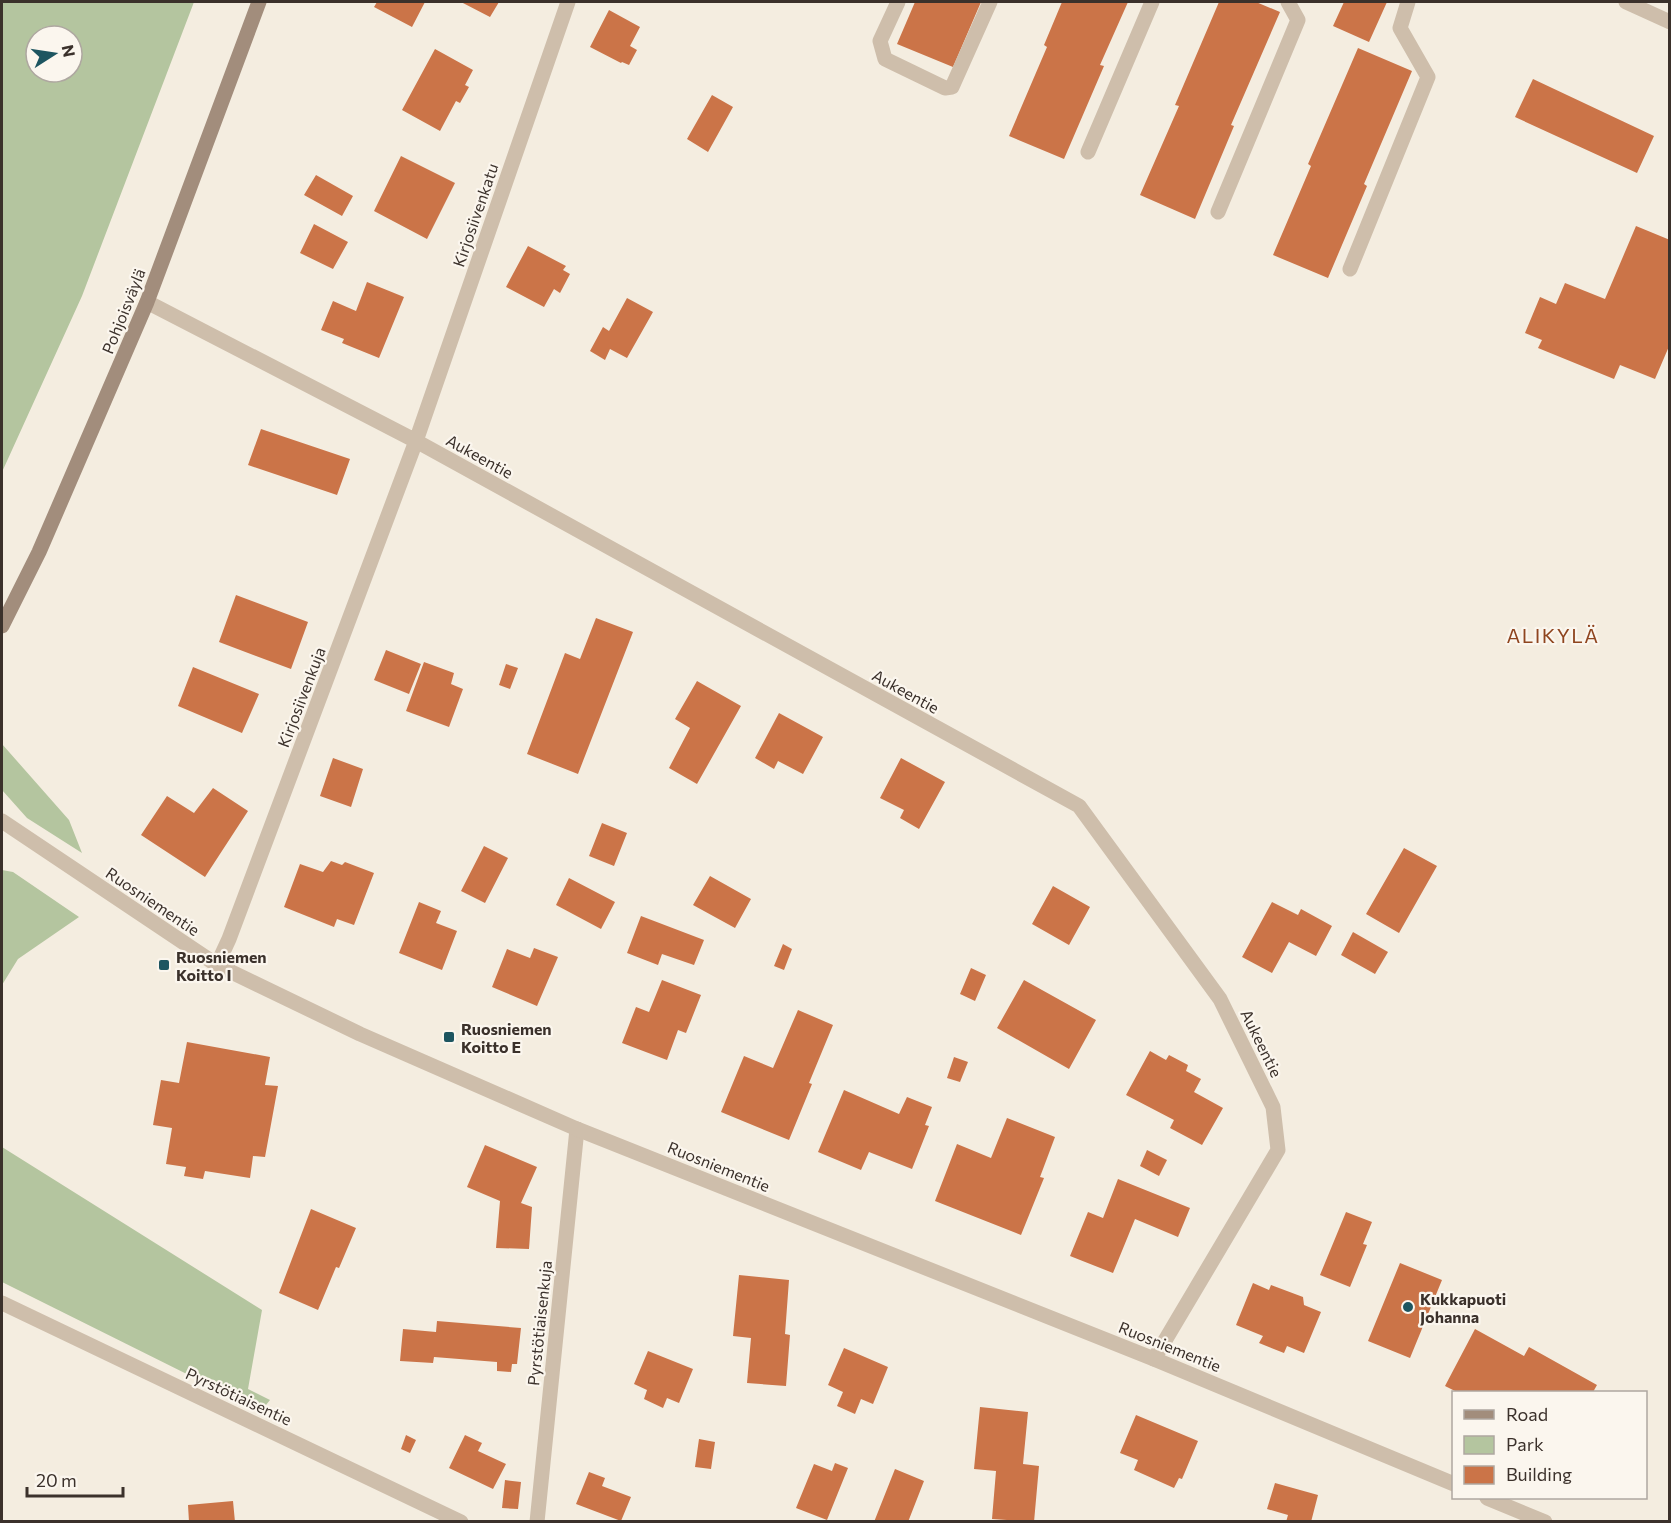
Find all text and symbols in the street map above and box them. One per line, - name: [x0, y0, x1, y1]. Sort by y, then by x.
- north arrow: [24, 24, 84, 84]
- text: N: [59, 43, 80, 59]
- street label: Kirjosiivenkatu: [448, 161, 502, 269]
- street label: Pohjoisväylä: [97, 266, 149, 356]
- street label: Aukeentie: [443, 430, 517, 482]
- district label: ALIKYLÄ: [1506, 623, 1600, 647]
- street label: Kirjosiivenkuja: [273, 644, 329, 750]
- street label: Aukeentie: [869, 665, 943, 717]
- street label: Ruosniementie: [103, 863, 203, 939]
- place label: Ruosniemen Koitto I: [176, 947, 267, 984]
- marker: Ruosniemen Koitto I: [157, 958, 171, 972]
- street label: Aukeentie: [1237, 1006, 1287, 1080]
- place label: Ruosniemen Koitto E: [461, 1019, 552, 1056]
- marker: Ruosniemen Koitto E: [442, 1030, 456, 1044]
- street label: Ruosniementie: [665, 1137, 773, 1195]
- street label: Pyrstötiaisenkuja: [523, 1260, 555, 1386]
- place label: Kukkapuoti Johanna: [1420, 1289, 1506, 1326]
- marker: Kukkapuoti Johanna: [1401, 1300, 1415, 1314]
- street label: Ruosniementie: [1116, 1317, 1224, 1375]
- street label: Pyrstötiaisentie: [183, 1363, 295, 1429]
- legend: [1452, 1391, 1647, 1499]
- text: Road: [1506, 1403, 1548, 1425]
- text: Park: [1506, 1433, 1544, 1455]
- scale bar: [27, 1460, 123, 1498]
- text: Building: [1506, 1463, 1572, 1485]
- text: 20 m: [36, 1469, 77, 1491]

